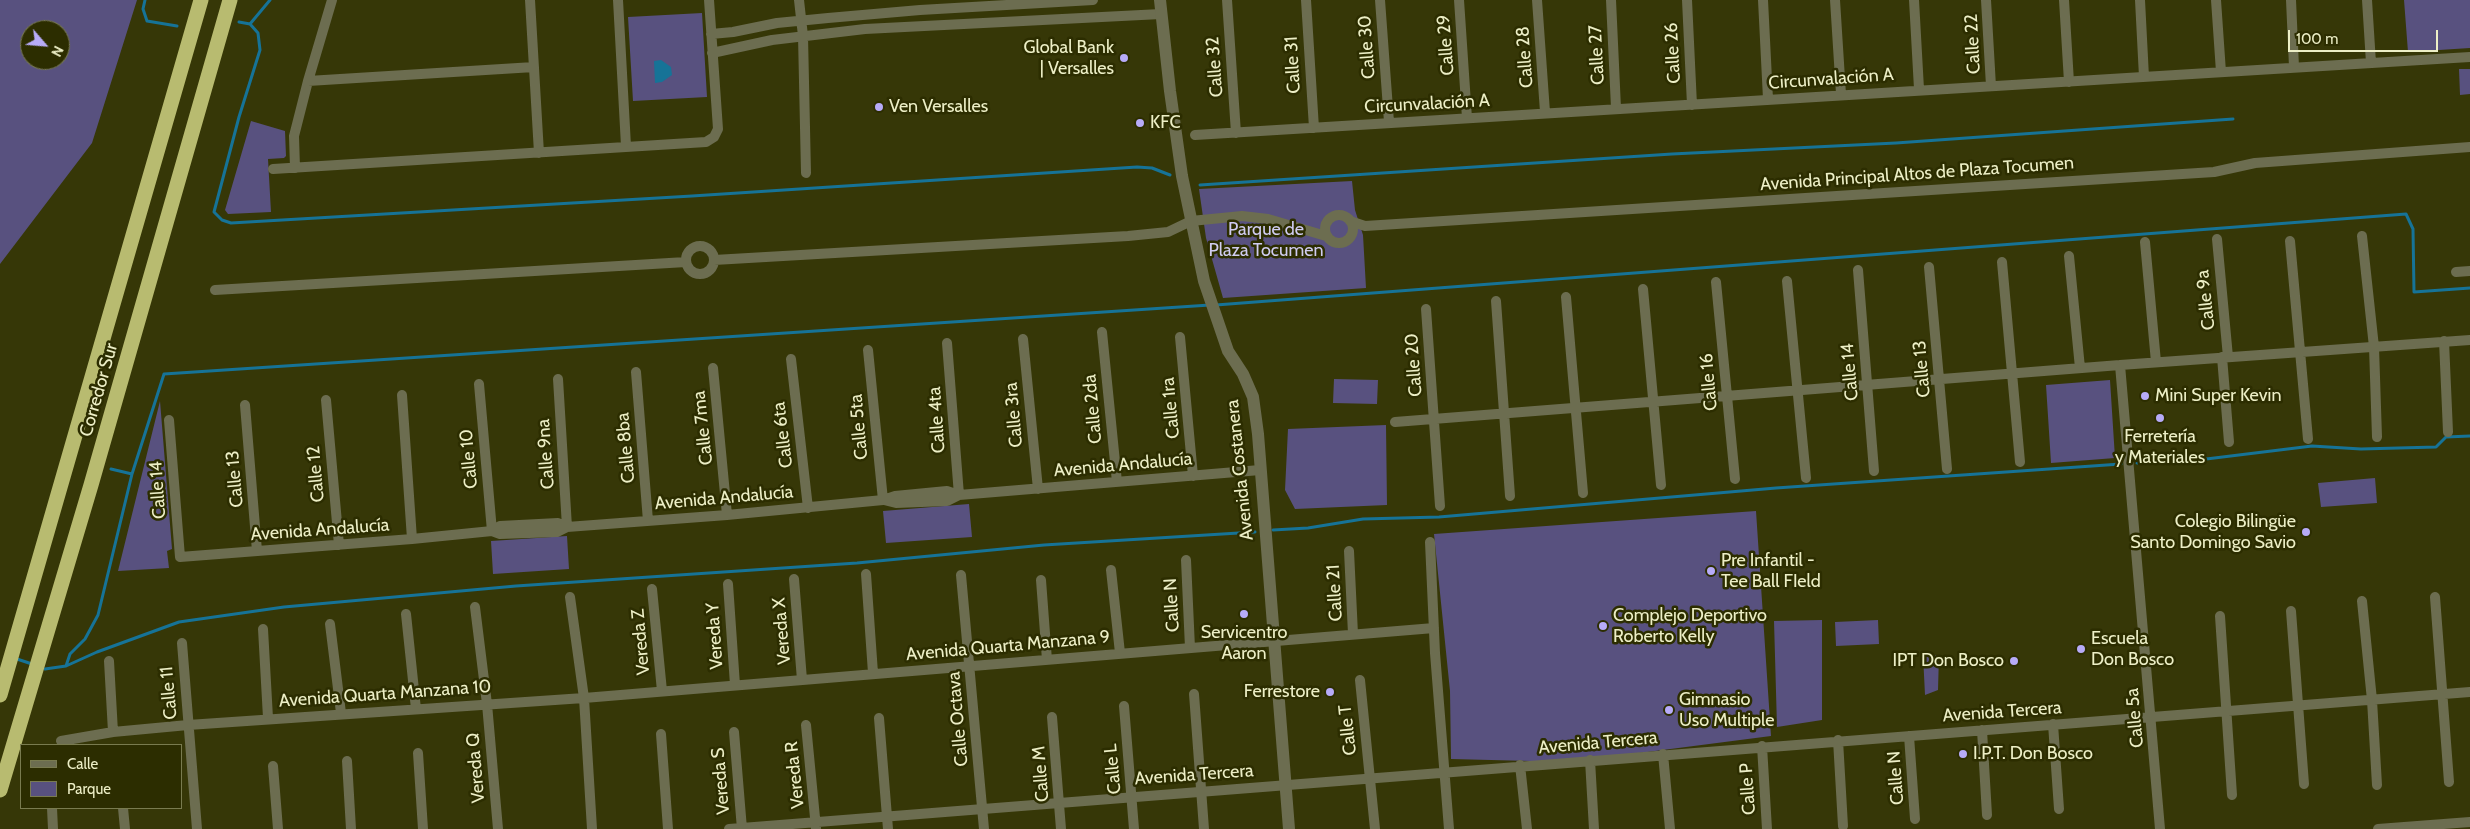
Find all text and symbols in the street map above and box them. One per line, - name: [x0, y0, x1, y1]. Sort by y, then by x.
- street label: Calle 22: [1961, 13, 1985, 75]
- street label: Calle 30: [1354, 14, 1380, 80]
- street label: Calle 29: [1433, 14, 1459, 76]
- north arrow: [20, 20, 70, 70]
- scale bar: [2290, 20, 2440, 52]
- street label: Calle 26: [1661, 22, 1685, 84]
- street label: Calle 28: [1512, 25, 1538, 89]
- street label: Calle 27: [1585, 25, 1609, 85]
- text: 100 m: [2296, 30, 2338, 48]
- street label: Calle 32: [1202, 36, 1228, 98]
- street label: Calle 31: [1281, 36, 1305, 94]
- place label: Global Bank | Versalles: [1024, 37, 1114, 80]
- text: N: [47, 43, 68, 60]
- marker: Global Bank | Versalles: [1118, 52, 1130, 64]
- street label: Circunvalación A: [1768, 64, 1894, 94]
- street label: Circunvalación A: [1364, 90, 1490, 118]
- place label: Ven Versalles: [889, 96, 988, 118]
- marker: Ven Versalles: [873, 101, 885, 113]
- place label: KFC: [1150, 112, 1181, 134]
- marker: KFC: [1134, 117, 1146, 129]
- street label: Avenida Principal Altos de Plaza Tocumen: [1759, 152, 2075, 196]
- park label: Parque de Plaza Tocumen: [1208, 219, 1324, 262]
- street label: Calle 9a: [2192, 269, 2220, 331]
- street label: Calle 20: [1401, 333, 1427, 397]
- street label: Calle 13: [1909, 340, 1935, 398]
- street label: Corredor Sur: [75, 341, 123, 439]
- street label: Calle 14: [1837, 342, 1863, 402]
- street label: Calle 16: [1696, 352, 1722, 412]
- street label: Calle 2da: [1079, 373, 1107, 445]
- street label: Calle 1ra: [1158, 376, 1184, 440]
- street label: Calle 3ra: [1000, 382, 1028, 448]
- place label: Mini Super Kevin: [2155, 385, 2281, 407]
- street label: Calle 4ta: [924, 386, 950, 454]
- street label: Calle 7ma: [688, 390, 718, 466]
- marker: Mini Super Kevin: [2139, 390, 2151, 402]
- street label: Calle 5ta: [845, 393, 873, 461]
- street label: Avenida Costanera: [1222, 399, 1258, 541]
- street label: Calle 6ta: [768, 401, 798, 469]
- street label: Calle 8ba: [612, 412, 640, 484]
- marker: Ferretería y Materiales: [2154, 412, 2166, 424]
- street label: Calle 9na: [533, 418, 559, 490]
- place label: Ferretería y Materiales: [2115, 426, 2205, 468]
- street label: Calle 10: [456, 428, 482, 490]
- street label: Calle 12: [303, 445, 329, 503]
- street label: Avenida Andalucía: [1053, 448, 1193, 482]
- street label: Calle 13: [222, 450, 248, 508]
- street label: Calle 14: [145, 460, 171, 520]
- street label: Avenida Andalucía: [654, 481, 794, 515]
- place label: Colegio Bilingüe Santo Domingo Savio: [2130, 511, 2296, 554]
- street label: Avenida Andalucía: [250, 514, 390, 546]
- marker: Colegio Bilingüe Santo Domingo Savio: [2300, 526, 2312, 538]
- place label: Pre Infantil - Tee Ball FIeld: [1721, 550, 1821, 592]
- street label: Calle 21: [1323, 564, 1347, 622]
- marker: Pre Infantil - Tee Ball FIeld: [1705, 565, 1717, 577]
- street label: Calle N: [1160, 577, 1184, 633]
- street label: Vereda X: [768, 597, 796, 665]
- street label: Vereda Y: [702, 602, 728, 670]
- place label: Complejo Deportivo Roberto Kelly: [1613, 605, 1767, 648]
- street label: Vereda Z: [627, 608, 655, 676]
- marker: Servicentro Aaron: [1238, 608, 1250, 620]
- marker: Complejo Deportivo Roberto Kelly: [1597, 620, 1609, 632]
- place label: Servicentro Aaron: [1201, 622, 1287, 664]
- street label: Avenida Quarta Manzana 9: [905, 626, 1111, 666]
- place label: Escuela Don Bosco: [2091, 628, 2174, 670]
- marker: Escuela Don Bosco: [2075, 643, 2087, 655]
- place label: IPT Don Bosco: [1892, 650, 2004, 672]
- marker: IPT Don Bosco: [2008, 655, 2020, 667]
- street label: Calle 11: [156, 666, 182, 720]
- street label: Calle Octava: [943, 671, 973, 767]
- street label: Avenida Quarta Manzana 10: [278, 676, 492, 712]
- place label: Ferrestore: [1244, 681, 1320, 703]
- marker: Ferrestore: [1324, 686, 1336, 698]
- street label: Calle 5a: [2122, 687, 2148, 749]
- place label: Gimnasio Uso Multiple: [1679, 689, 1774, 732]
- street label: Avenida Tercera: [1942, 697, 2062, 727]
- street label: Calle T: [1335, 704, 1361, 756]
- marker: Gimnasio Uso Multiple: [1663, 704, 1675, 716]
- street label: Avenida Tercera: [1538, 727, 1658, 759]
- street label: Vereda Q: [462, 732, 490, 804]
- street label: Vereda R: [781, 740, 809, 810]
- street label: Calle L: [1100, 743, 1126, 795]
- place label: I.P.T. Don Bosco: [1973, 743, 2093, 765]
- legend: [20, 744, 182, 809]
- street label: Calle M: [1028, 745, 1054, 803]
- street label: Vereda S: [707, 747, 735, 815]
- marker: I.P.T. Don Bosco: [1957, 748, 1969, 760]
- street label: Calle N: [1883, 750, 1909, 806]
- text: Calle: [67, 755, 98, 773]
- street label: Avenida Tercera: [1134, 760, 1254, 790]
- street label: Calle P: [1735, 762, 1761, 816]
- text: Parque: [67, 780, 111, 798]

